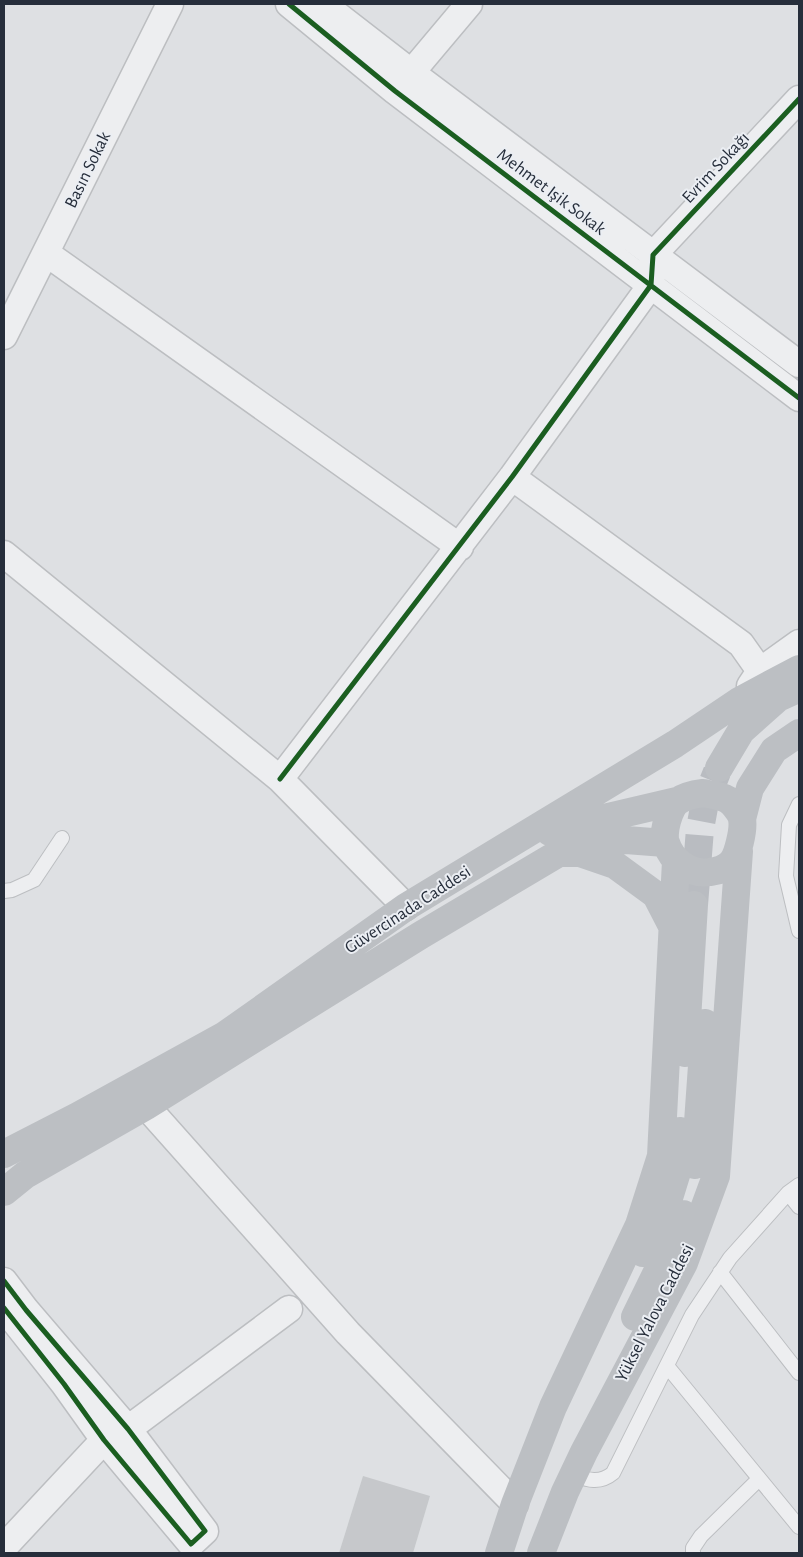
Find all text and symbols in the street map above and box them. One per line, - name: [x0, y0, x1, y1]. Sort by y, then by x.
- street label: Basın Sokak: [62, 128, 115, 211]
- street label: Evrim Sokağı: [679, 129, 753, 207]
- street label: Mehmet Işik Sokak: [493, 145, 609, 239]
- street label: Güvercinada Caddesi: [342, 863, 474, 957]
- street label: Yüksel Yalova Caddesi: [612, 1241, 698, 1385]

